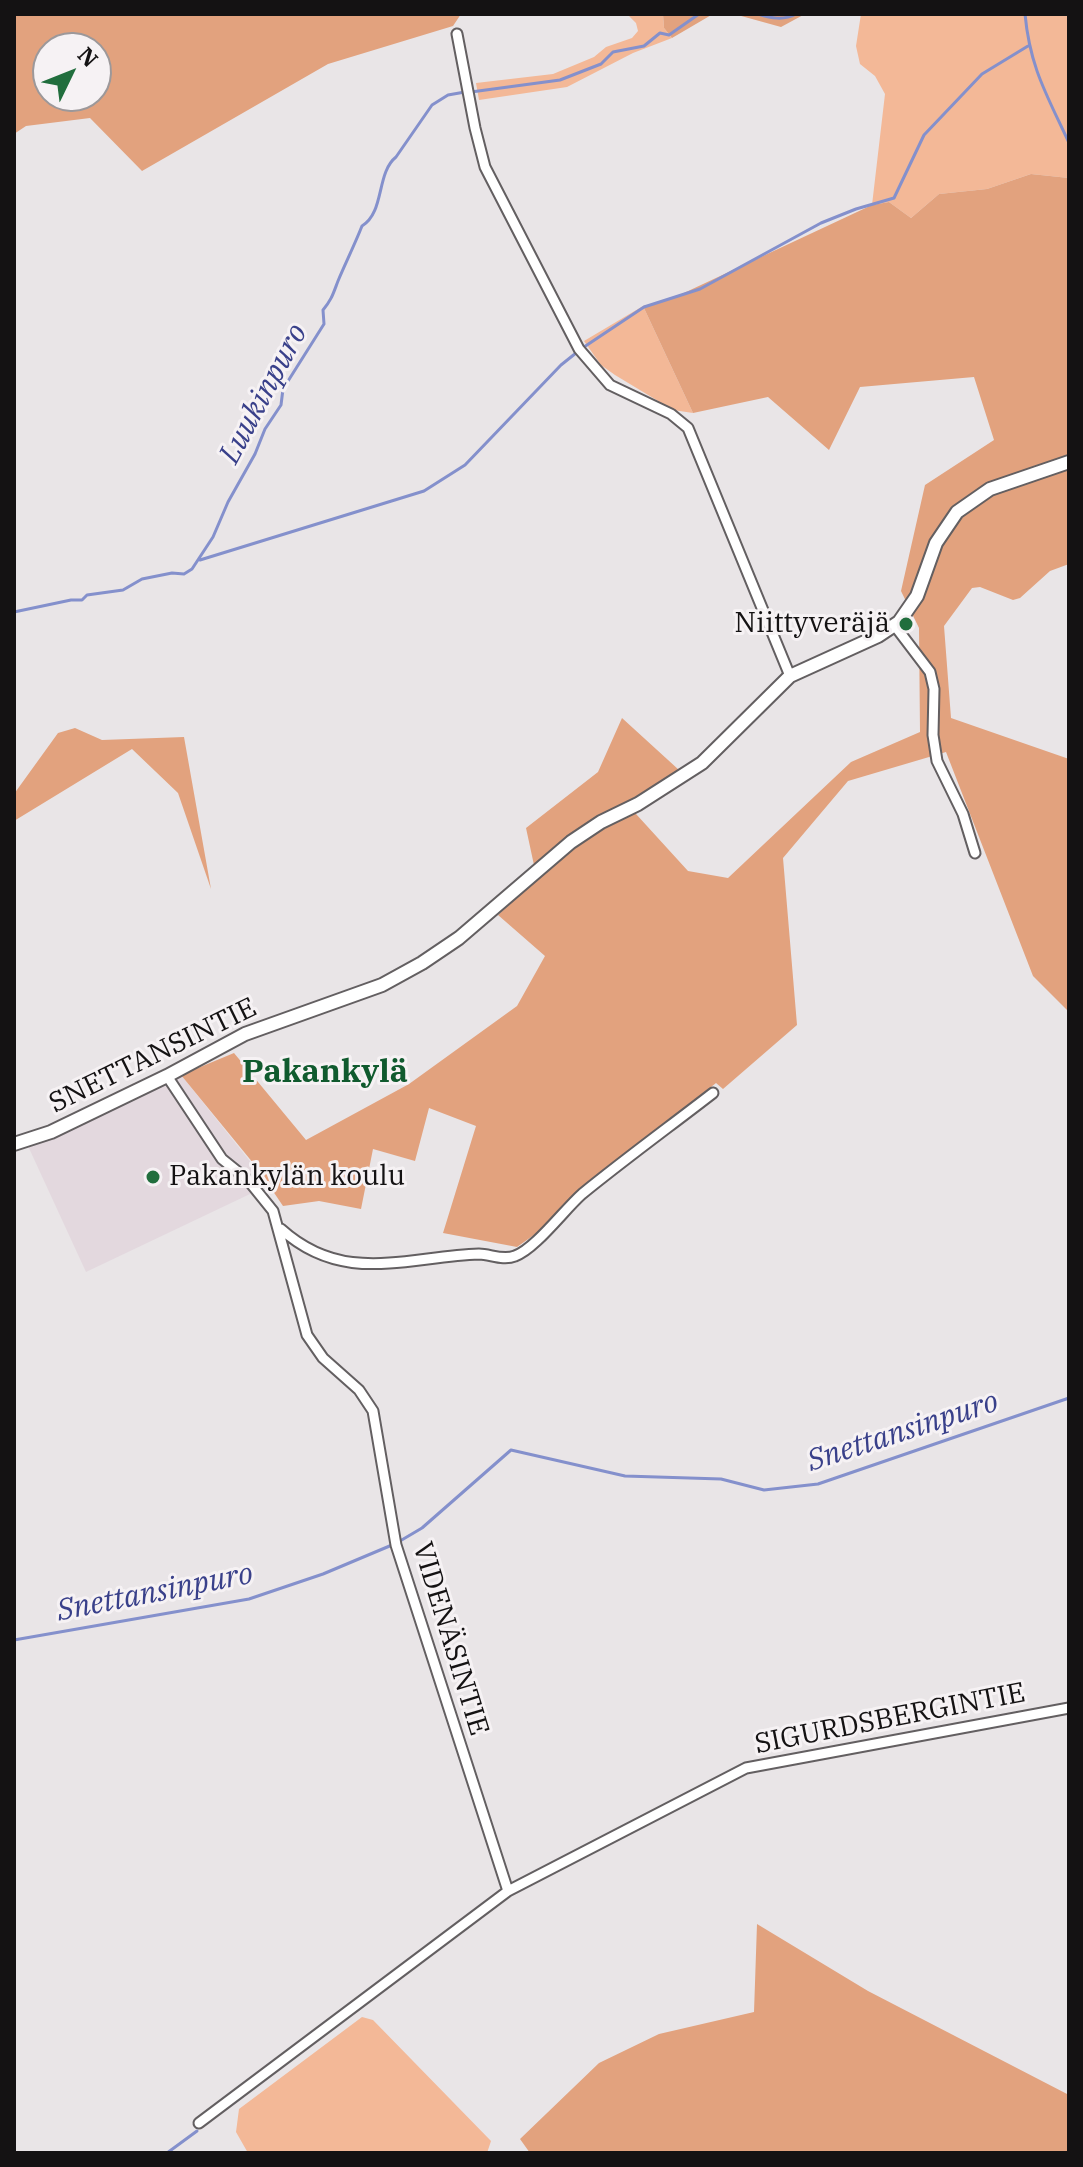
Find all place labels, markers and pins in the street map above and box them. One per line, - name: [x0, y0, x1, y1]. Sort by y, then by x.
- place label: Niittyveräjä: [734, 607, 890, 641]
- marker: Niittyveräjä: [897, 615, 915, 633]
- place label: Pakankylän koulu: [169, 1160, 405, 1194]
- marker: Pakankylän koulu: [144, 1168, 162, 1186]

